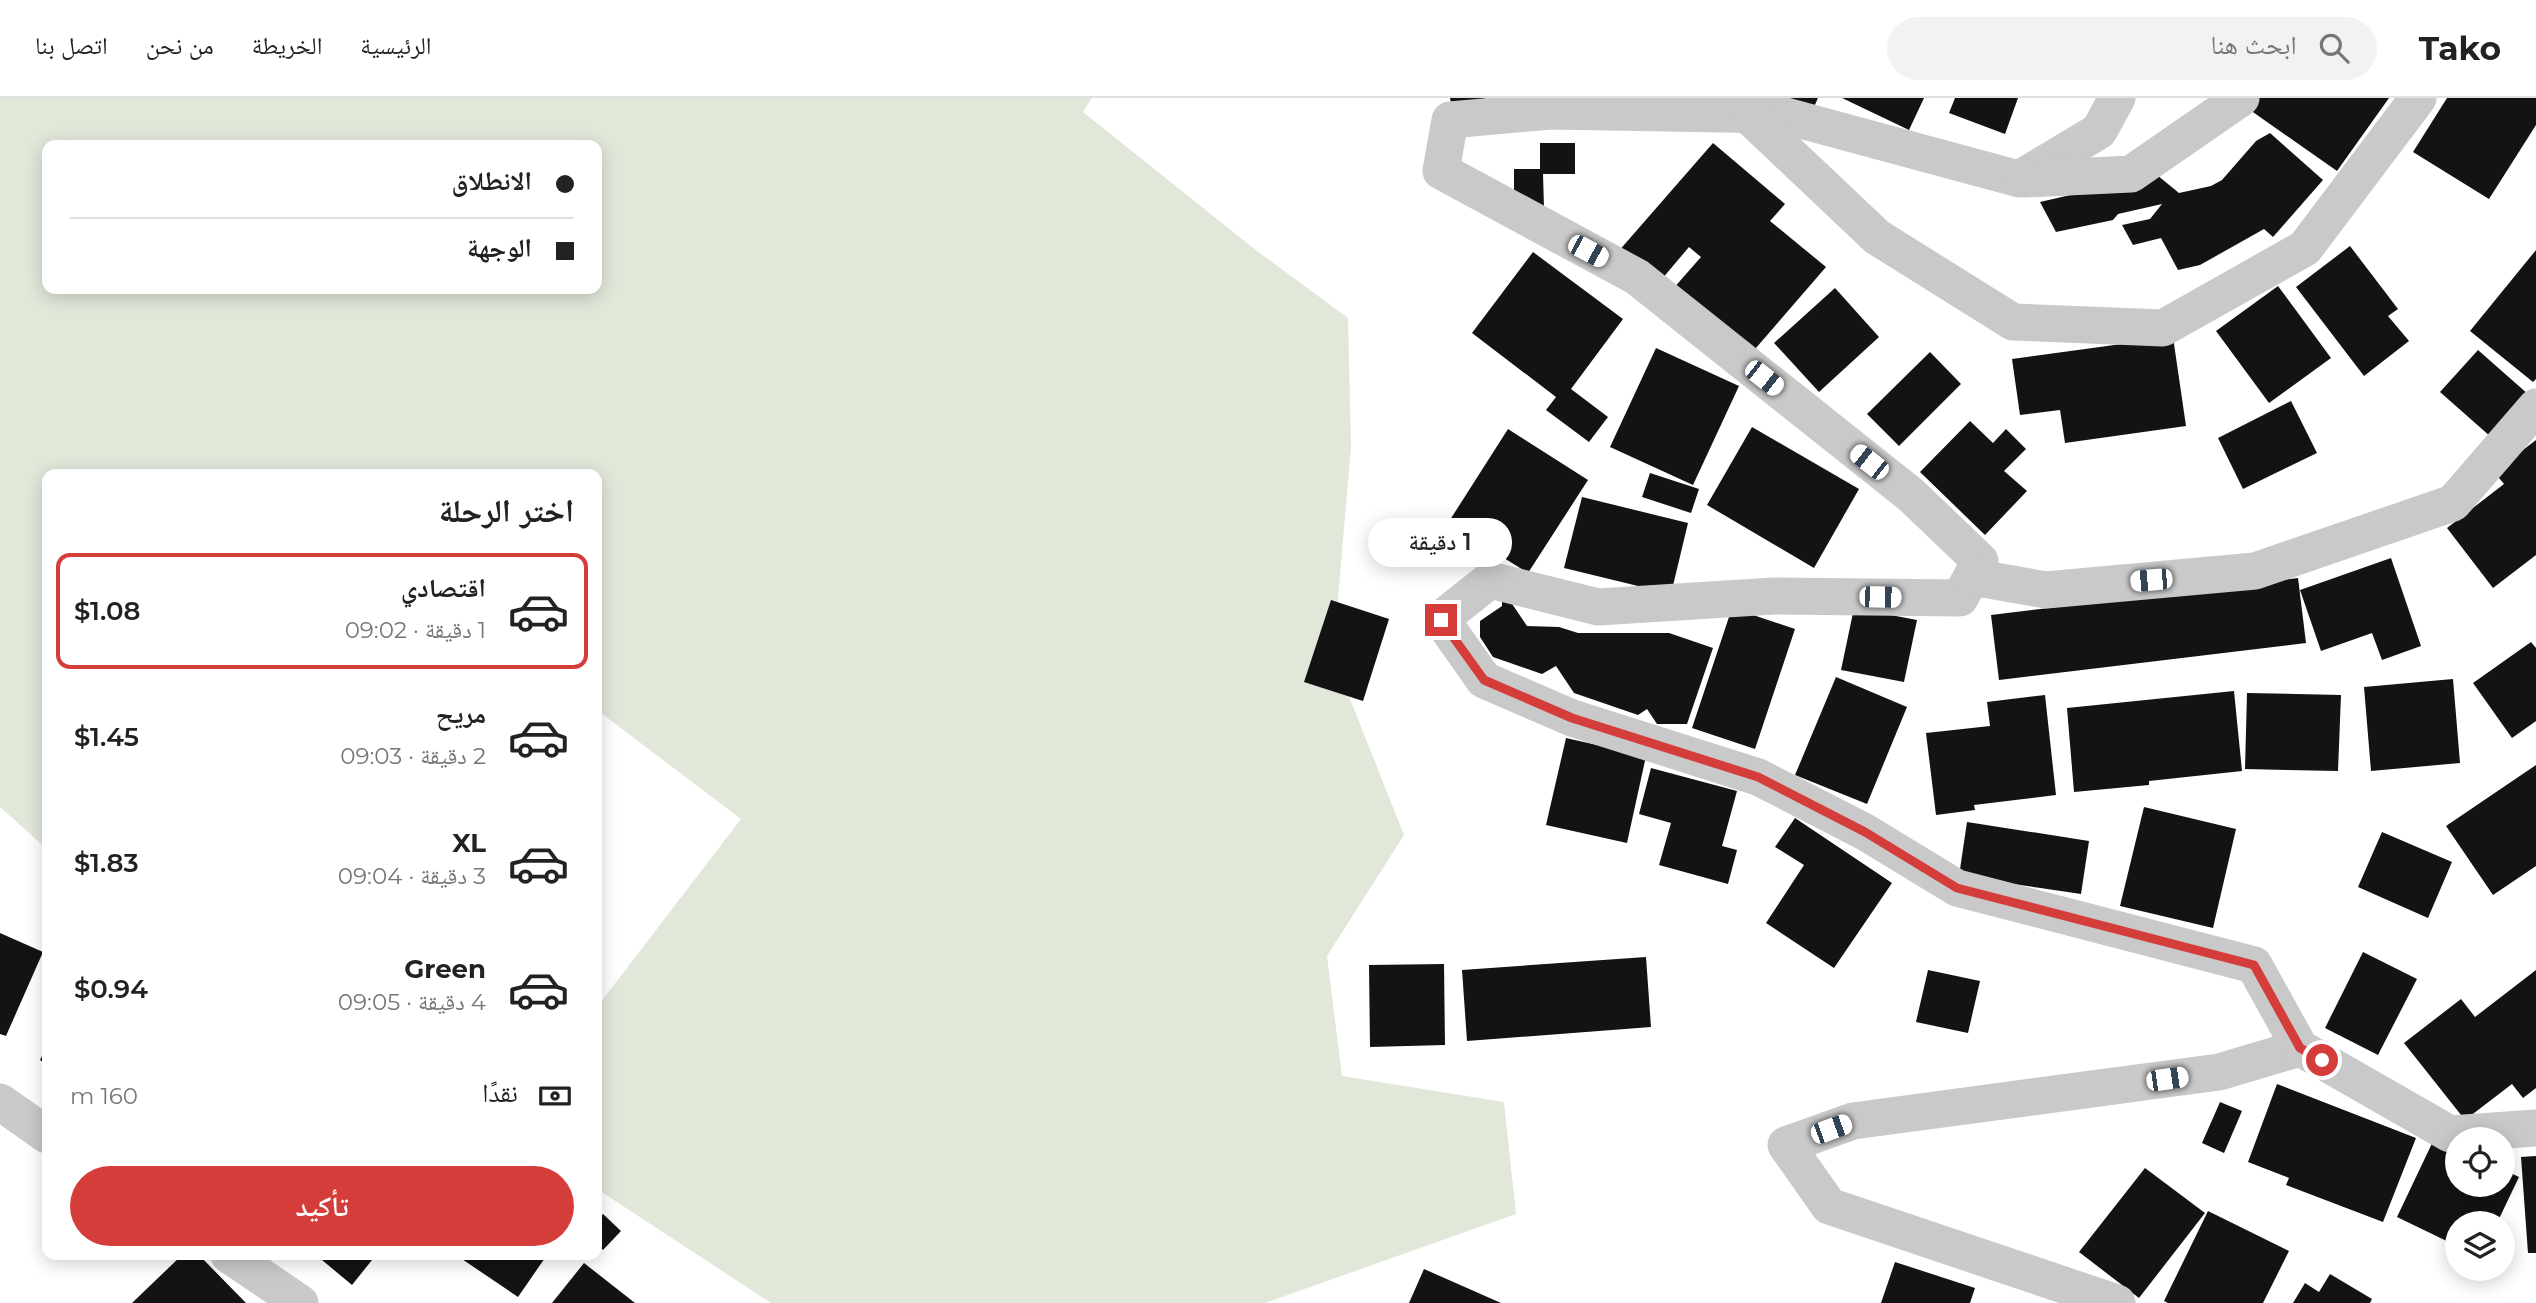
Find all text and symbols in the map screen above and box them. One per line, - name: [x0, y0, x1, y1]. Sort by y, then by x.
- search box: [1887, 17, 2377, 80]
- text: Tako: [2419, 28, 2501, 68]
- text: ابحث هنا: [2211, 29, 2297, 61]
- icon: search: [2315, 29, 2353, 67]
- text: اتصل بنا: [35, 31, 108, 60]
- text: من نحن: [146, 31, 214, 60]
- text: الخريطة: [252, 31, 322, 60]
- text: الرئيسية: [360, 31, 431, 60]
- text: الانطلاق: [452, 165, 532, 197]
- text: الوجهة: [467, 232, 532, 264]
- car: [1565, 232, 1612, 270]
- car: [1741, 357, 1788, 399]
- car: [1846, 441, 1893, 483]
- text: اختر الرحلة: [439, 491, 574, 530]
- callout: 1 دقيقة: [1369, 518, 1513, 568]
- text: 1 دقيقة: [1409, 528, 1471, 556]
- car: [2130, 568, 2173, 592]
- text: اقتصادي: [401, 572, 486, 604]
- icon: car: [507, 580, 570, 643]
- car: [1859, 586, 1902, 608]
- text: $1.08: [74, 595, 140, 627]
- route end: [1425, 604, 1457, 636]
- text: 1 دقيقة · 09:02: [345, 616, 486, 644]
- text: مريح: [436, 698, 486, 730]
- icon: car: [507, 706, 570, 769]
- text: $1.45: [74, 721, 139, 753]
- text: 2 دقيقة · 09:03: [340, 742, 486, 770]
- text: XL: [452, 827, 486, 859]
- icon: car: [507, 832, 570, 895]
- text: $1.83: [74, 847, 139, 879]
- text: 3 دقيقة · 09:04: [338, 862, 486, 890]
- text: Green: [404, 953, 486, 985]
- icon: car: [507, 958, 570, 1021]
- text: $0.94: [74, 973, 148, 1005]
- text: 4 دقيقة · 09:05: [338, 988, 486, 1016]
- route start: [2306, 1044, 2338, 1076]
- car: [2145, 1066, 2190, 1092]
- text: نقدًا: [482, 1077, 518, 1109]
- icon: cash: [536, 1077, 574, 1115]
- text: 160 m: [70, 1082, 138, 1110]
- car: [1808, 1112, 1855, 1146]
- map controls: [2445, 1127, 2515, 1281]
- button: locate: [2445, 1127, 2515, 1197]
- button: تأكيد: [70, 1166, 574, 1246]
- button: layers: [2445, 1211, 2515, 1281]

